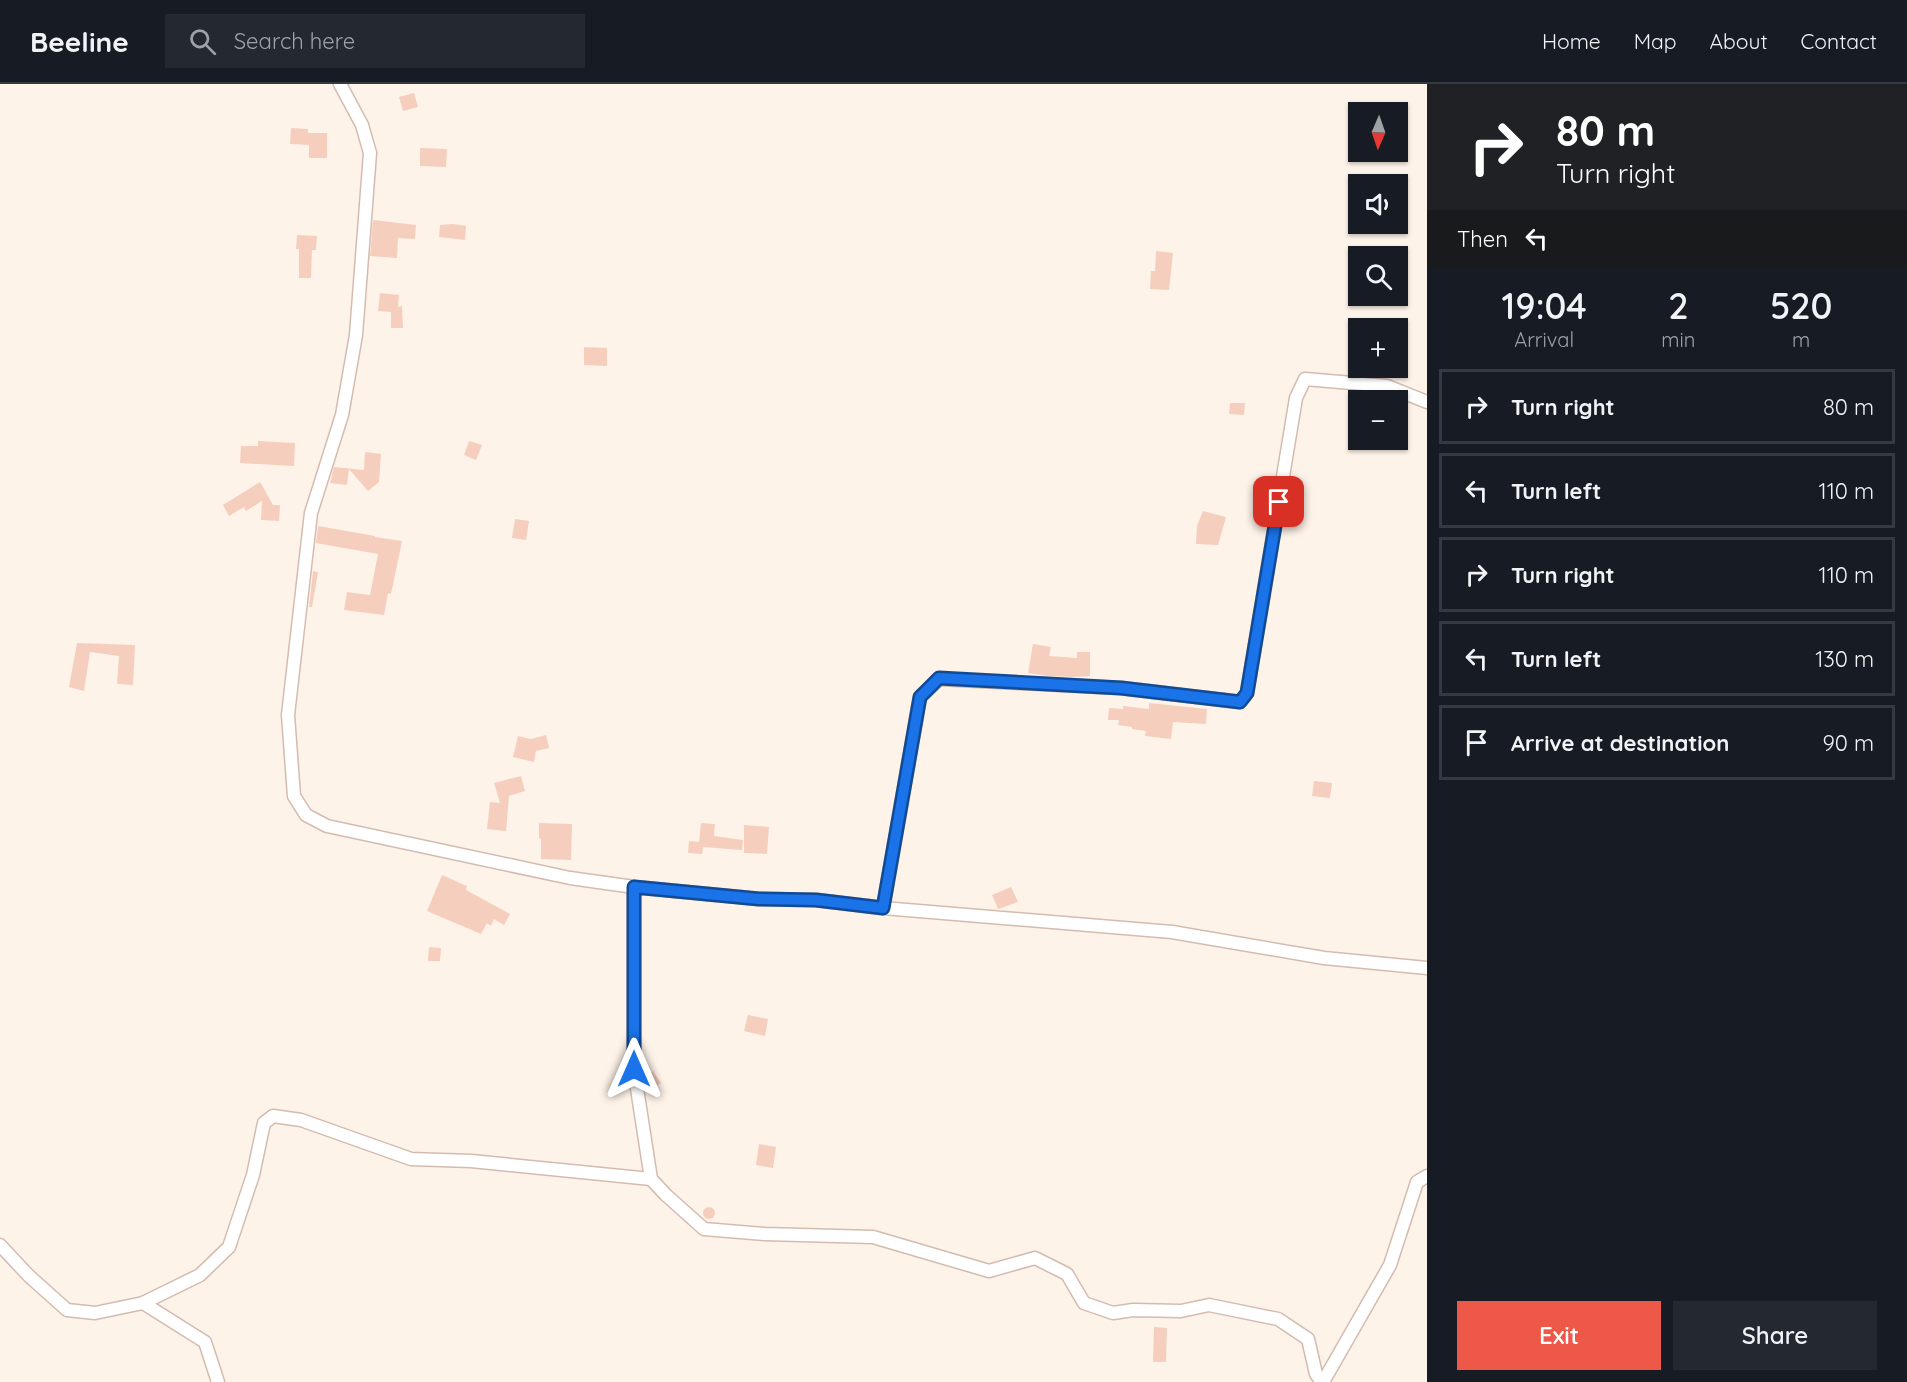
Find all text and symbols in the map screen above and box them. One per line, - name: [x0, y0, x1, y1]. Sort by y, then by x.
- search box: [165, 14, 585, 68]
- text: Beeline: [30, 24, 129, 59]
- icon: search: [186, 25, 219, 58]
- text: Search here: [234, 27, 355, 55]
- text: Home: [1542, 28, 1601, 54]
- text: Map: [1634, 28, 1677, 54]
- text: About: [1710, 28, 1768, 54]
- text: Contact: [1801, 28, 1877, 54]
- north arrow: [1348, 102, 1408, 162]
- map controls: [1348, 102, 1408, 450]
- text: 80 m: [1556, 104, 1655, 157]
- icon: right: [1457, 108, 1535, 186]
- text: Turn right: [1556, 156, 1675, 190]
- button: sound: [1348, 174, 1408, 234]
- icon: left: [1520, 222, 1553, 255]
- text: Then: [1457, 225, 1508, 253]
- button: search: [1348, 246, 1408, 306]
- text: 19:04: [1502, 283, 1587, 328]
- text: 2: [1668, 283, 1688, 328]
- text: 520: [1770, 283, 1832, 328]
- button: +: [1348, 318, 1408, 378]
- text: Arrival: [1514, 327, 1574, 352]
- text: min: [1661, 327, 1695, 352]
- text: m: [1792, 327, 1810, 352]
- button: −: [1348, 390, 1408, 450]
- icon: right: [1460, 390, 1493, 423]
- text: Turn right: [1511, 393, 1615, 421]
- text: 80 m: [1823, 393, 1874, 421]
- icon: left: [1460, 474, 1493, 507]
- pin: [1253, 476, 1304, 527]
- text: Turn left: [1511, 477, 1601, 505]
- text: 110 m: [1819, 477, 1874, 505]
- icon: arrive: [1262, 485, 1295, 518]
- icon: right: [1460, 558, 1493, 591]
- text: Turn right: [1511, 561, 1615, 589]
- text: 110 m: [1819, 561, 1874, 589]
- icon: left: [1460, 642, 1493, 675]
- text: Turn left: [1511, 645, 1601, 673]
- text: 130 m: [1815, 645, 1874, 673]
- icon: arrive: [1460, 726, 1493, 759]
- text: Arrive at destination: [1511, 729, 1729, 757]
- text: 90 m: [1823, 729, 1874, 757]
- position arrow: [602, 1037, 666, 1101]
- button: Exit: [1457, 1301, 1661, 1370]
- button: Share: [1673, 1301, 1877, 1370]

